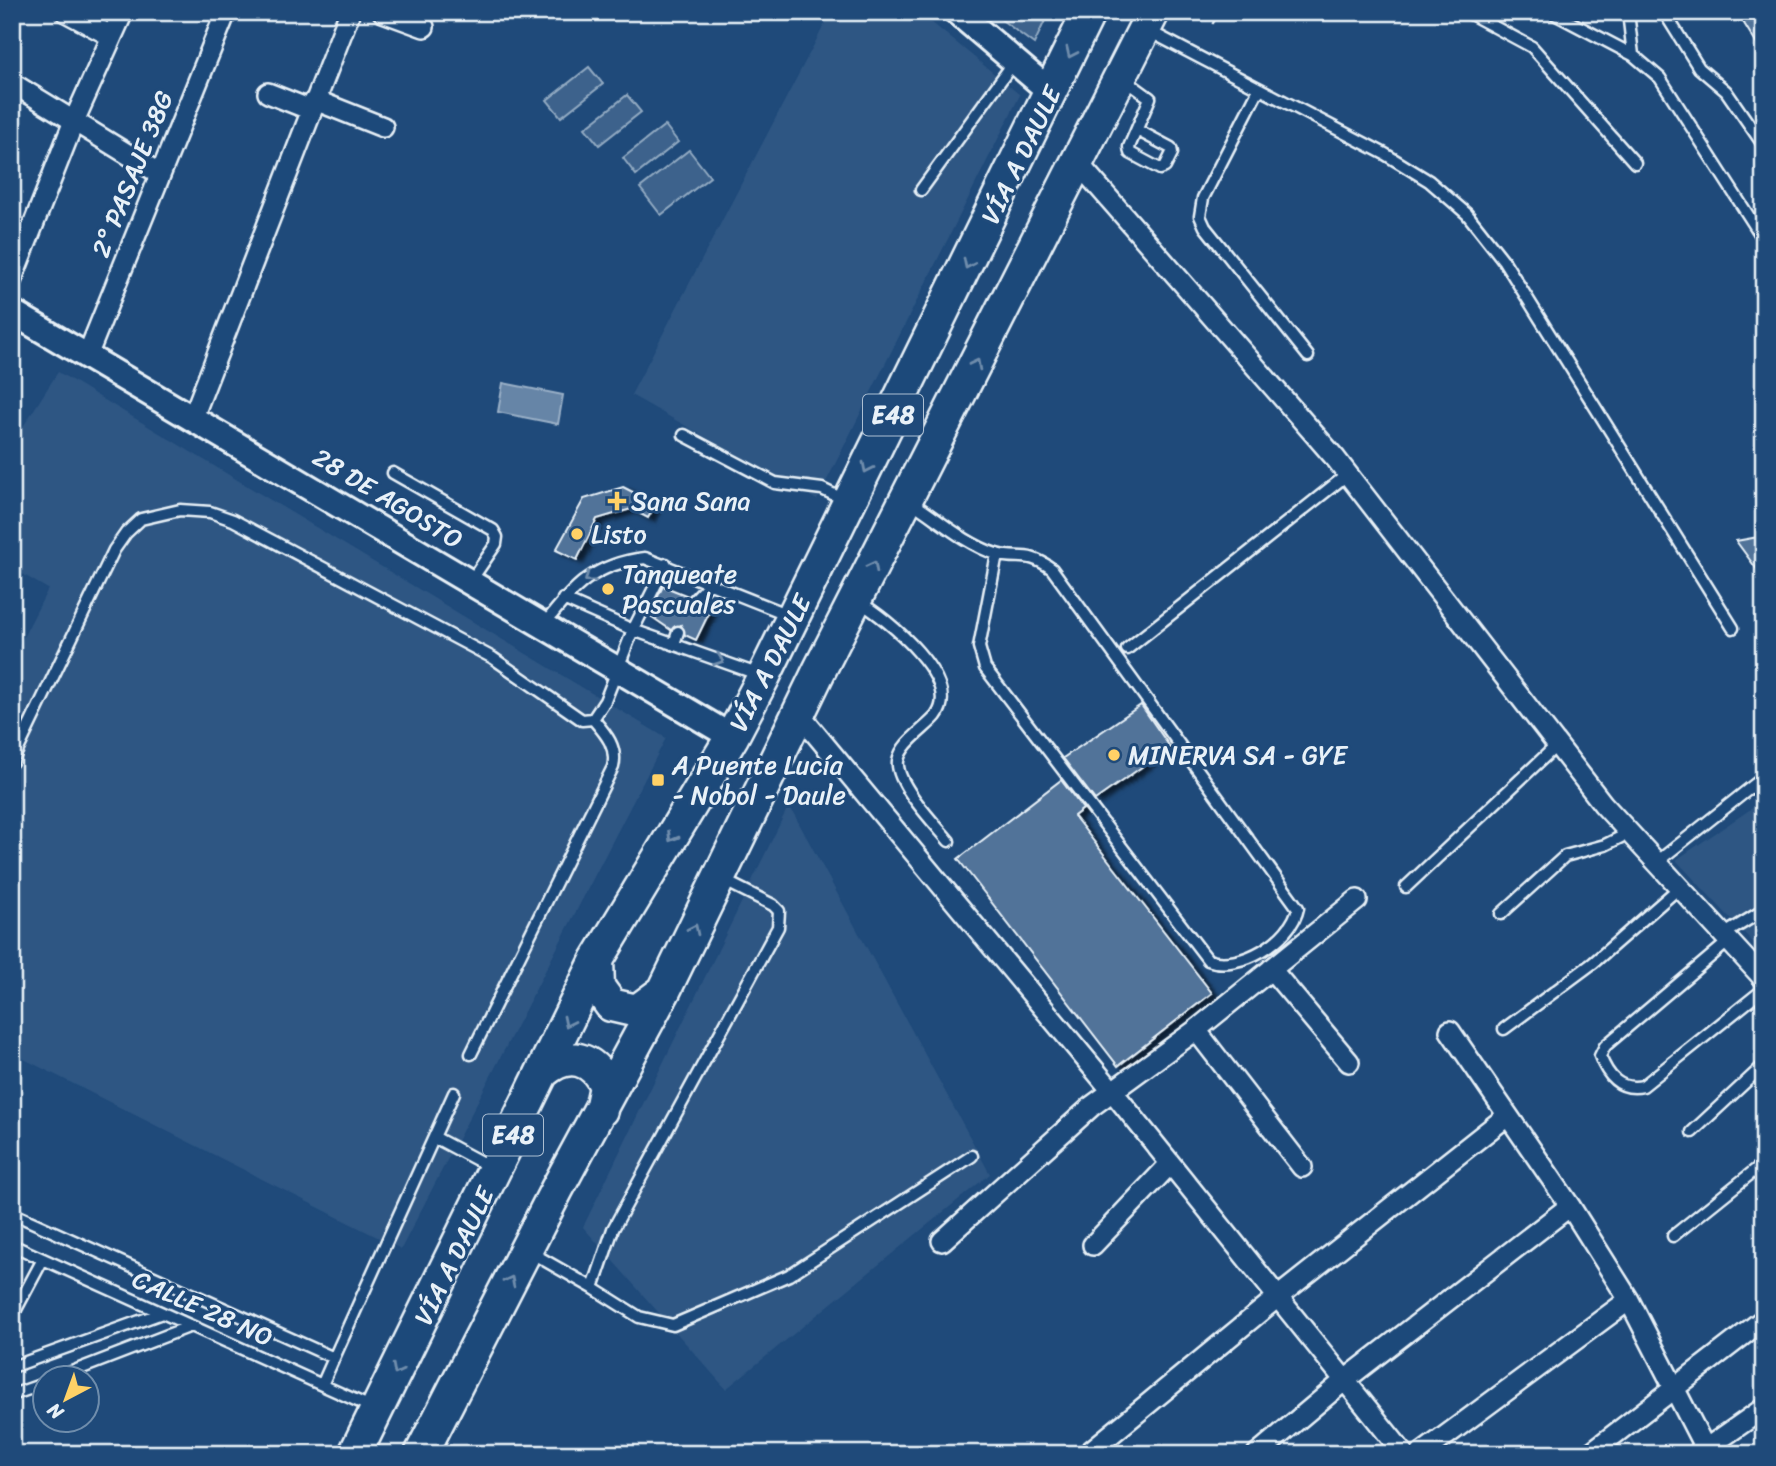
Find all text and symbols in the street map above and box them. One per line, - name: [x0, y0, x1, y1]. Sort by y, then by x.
- one-way arrow: [1065, 45, 1079, 58]
- street label: VÍA A DAULE: [968, 76, 1075, 232]
- street label: 2° PASAJE 38G: [78, 84, 186, 264]
- one-way arrow: [962, 257, 976, 269]
- one-way arrow: [968, 359, 981, 371]
- road number: E48: [863, 394, 923, 436]
- street label: 28 DE AGOSTO: [304, 435, 472, 561]
- one-way arrow: [861, 461, 875, 473]
- place label: Sana Sana: [631, 478, 751, 524]
- marker: Sana Sana: [609, 493, 625, 509]
- place label: Listo: [591, 511, 647, 557]
- marker: Listo: [569, 526, 585, 542]
- place label: Tanqueate Pascuales: [622, 551, 737, 627]
- one-way arrow: [864, 561, 878, 574]
- one-way arrow: [584, 569, 597, 582]
- marker: Tanqueate Pascuales: [600, 581, 616, 597]
- street label: VÍA A DAULE: [716, 585, 825, 740]
- one-way arrow: [712, 652, 724, 666]
- place label: MINERVA SA - GYE: [1128, 732, 1349, 778]
- place label: A Puente Lucía - Nobol - Daule: [671, 742, 846, 818]
- marker: MINERVA SA - GYE: [1106, 747, 1122, 763]
- marker: A Puente Lucía - Nobol - Daule: [650, 772, 666, 788]
- one-way arrow: [667, 830, 680, 843]
- one-way arrow: [686, 924, 700, 937]
- one-way arrow: [562, 1015, 576, 1027]
- road number: E48: [483, 1114, 543, 1156]
- street label: VÍA A DAULE: [401, 1177, 508, 1333]
- street label: CALLE 28 NO: [125, 1256, 281, 1360]
- one-way arrow: [502, 1276, 516, 1288]
- one-way arrow: [392, 1363, 406, 1375]
- north arrow: [32, 1364, 102, 1434]
- text: N: [39, 1394, 72, 1429]

